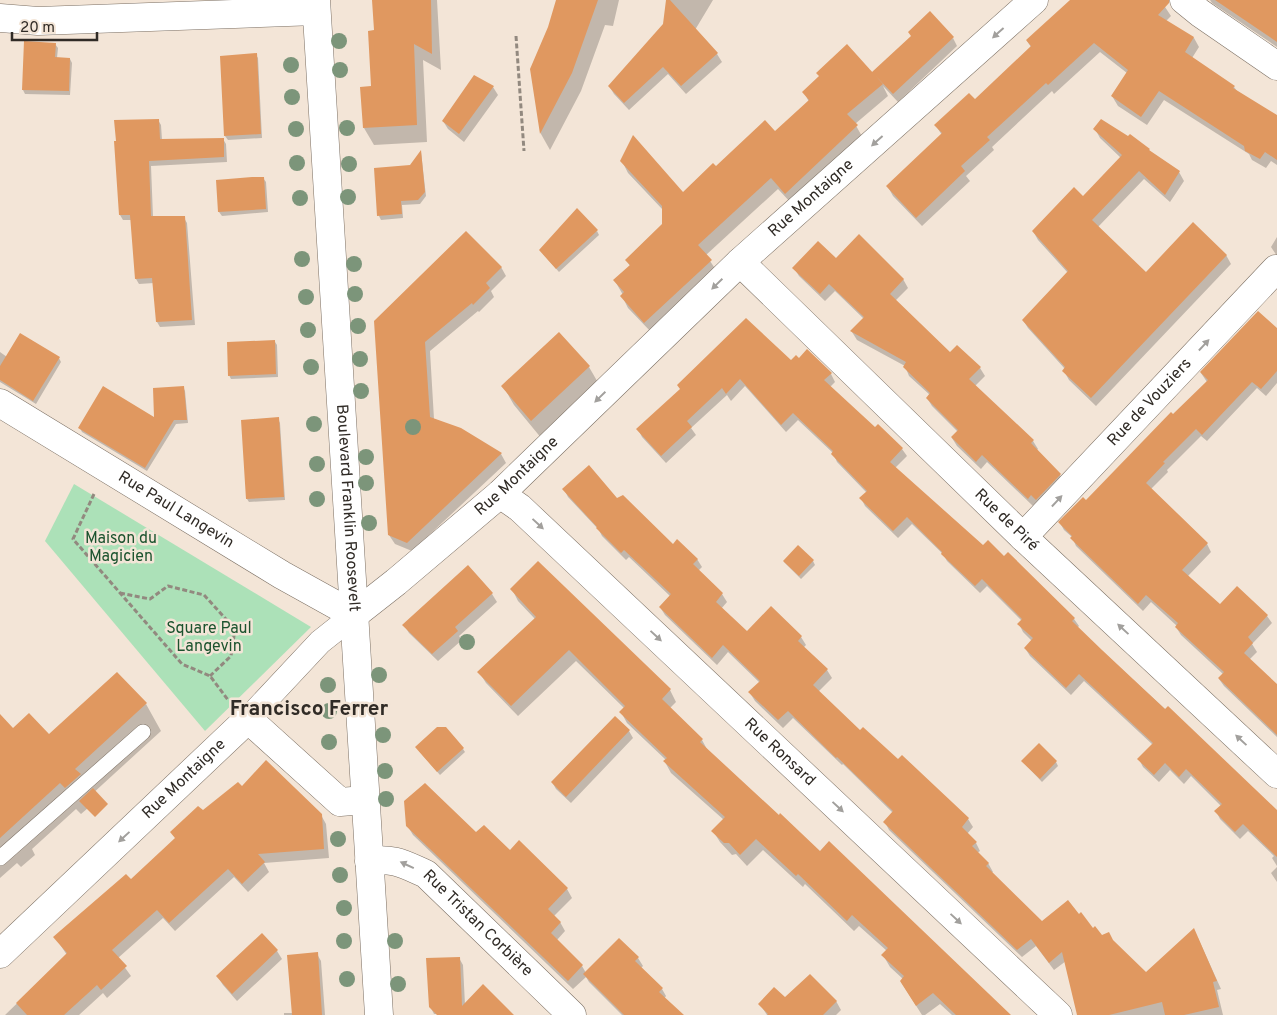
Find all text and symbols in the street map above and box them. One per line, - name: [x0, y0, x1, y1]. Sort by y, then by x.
- scale bar: [12, 10, 98, 42]
- text: 20 m: [20, 19, 55, 38]
- one-way arrow: [993, 27, 1005, 39]
- one-way arrow: [870, 135, 883, 146]
- street label: Rue Montaigne: [765, 155, 858, 242]
- one-way arrow: [711, 278, 723, 290]
- one-way arrow: [1198, 339, 1210, 351]
- street label: Rue de Vouziers: [1104, 354, 1196, 451]
- one-way arrow: [594, 391, 606, 403]
- street label: Boulevard Franklin Roosevelt: [331, 404, 364, 612]
- street label: Rue Montaigne: [471, 432, 563, 521]
- street label: Rue Paul Langevin: [114, 467, 238, 553]
- street label: Rue de Piré: [970, 485, 1042, 556]
- one-way arrow: [1051, 496, 1063, 508]
- one-way arrow: [531, 518, 543, 530]
- park label: Maison du Magicien: [85, 529, 157, 567]
- park label: Square Paul Langevin: [166, 619, 252, 657]
- one-way arrow: [1117, 623, 1129, 635]
- one-way arrow: [650, 630, 662, 642]
- district label: Francisco Ferrer: [230, 696, 389, 723]
- street label: Rue Ronsard: [740, 714, 819, 791]
- one-way arrow: [1236, 734, 1248, 746]
- street label: Rue Montaigne: [138, 735, 230, 824]
- one-way arrow: [831, 801, 843, 813]
- one-way arrow: [118, 831, 130, 843]
- one-way arrow: [400, 861, 414, 869]
- street label: Rue Tristan Corbière: [418, 866, 537, 981]
- one-way arrow: [950, 913, 962, 925]

